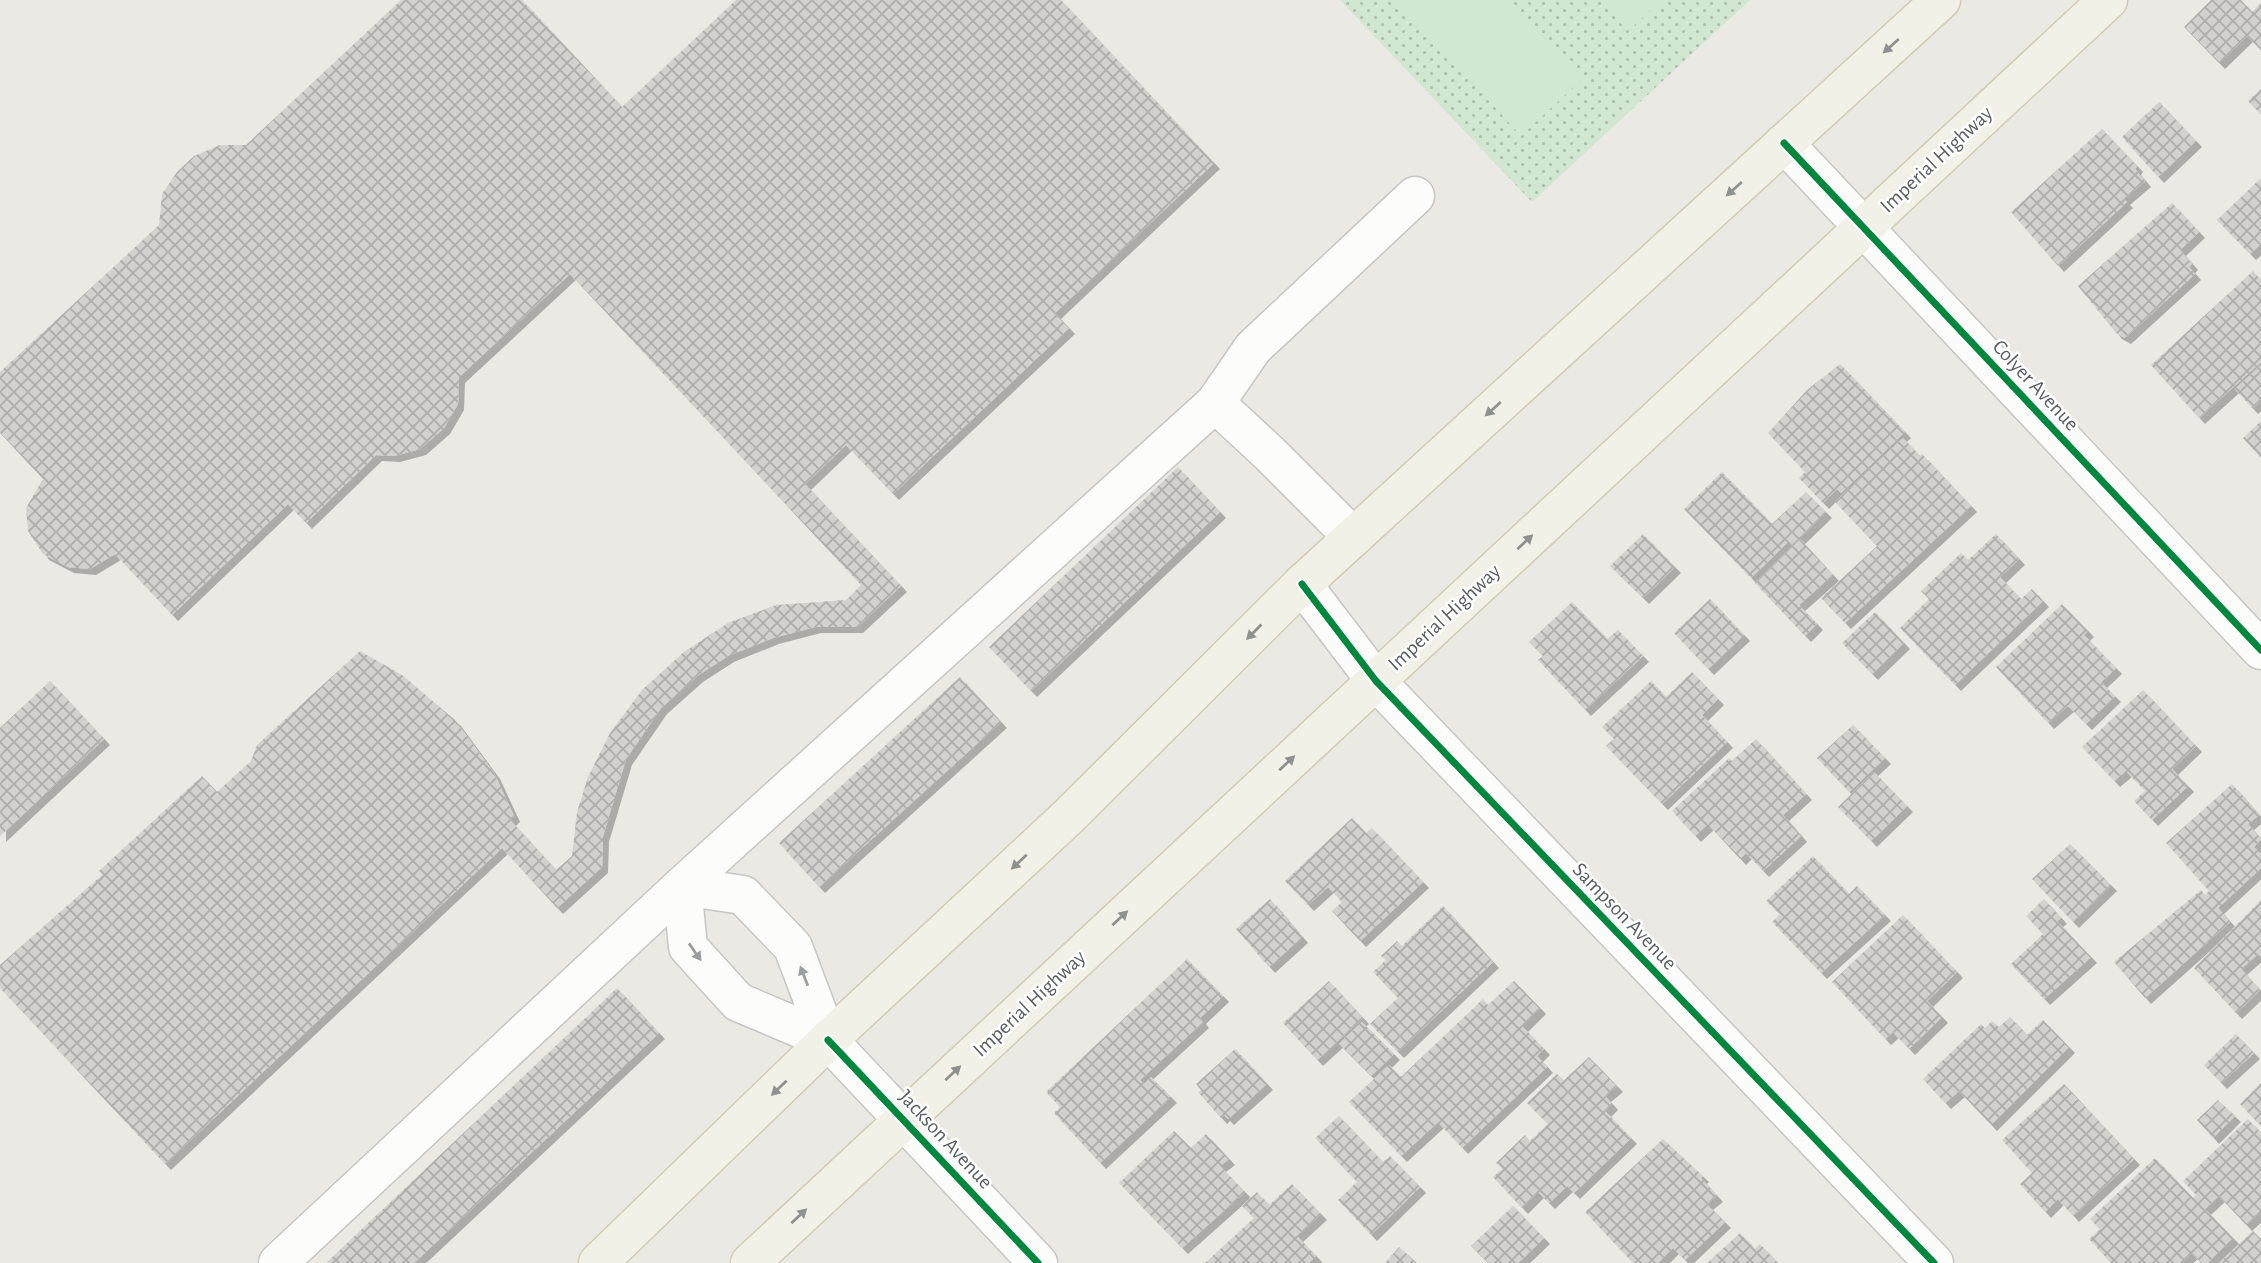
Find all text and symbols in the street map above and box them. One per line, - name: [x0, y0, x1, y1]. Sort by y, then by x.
- one-way arrow: [1882, 38, 1900, 54]
- street label: Imperial Highway: [1876, 102, 1997, 217]
- one-way arrow: [1726, 181, 1743, 197]
- street label: Colyer Avenue: [1988, 336, 2083, 435]
- one-way arrow: [1485, 400, 1502, 416]
- one-way arrow: [1516, 534, 1533, 550]
- street label: Imperial Highway: [1384, 560, 1505, 675]
- one-way arrow: [1245, 623, 1262, 640]
- one-way arrow: [1278, 756, 1295, 772]
- one-way arrow: [1011, 854, 1028, 870]
- street label: Sampson Avenue: [1569, 859, 1681, 974]
- one-way arrow: [1111, 910, 1129, 926]
- one-way arrow: [688, 942, 702, 961]
- street label: Imperial Highway: [969, 946, 1090, 1061]
- one-way arrow: [798, 966, 809, 987]
- one-way arrow: [944, 1065, 961, 1081]
- one-way arrow: [771, 1079, 788, 1096]
- street label: Jackson Avenue: [895, 1086, 997, 1193]
- one-way arrow: [790, 1209, 807, 1225]

